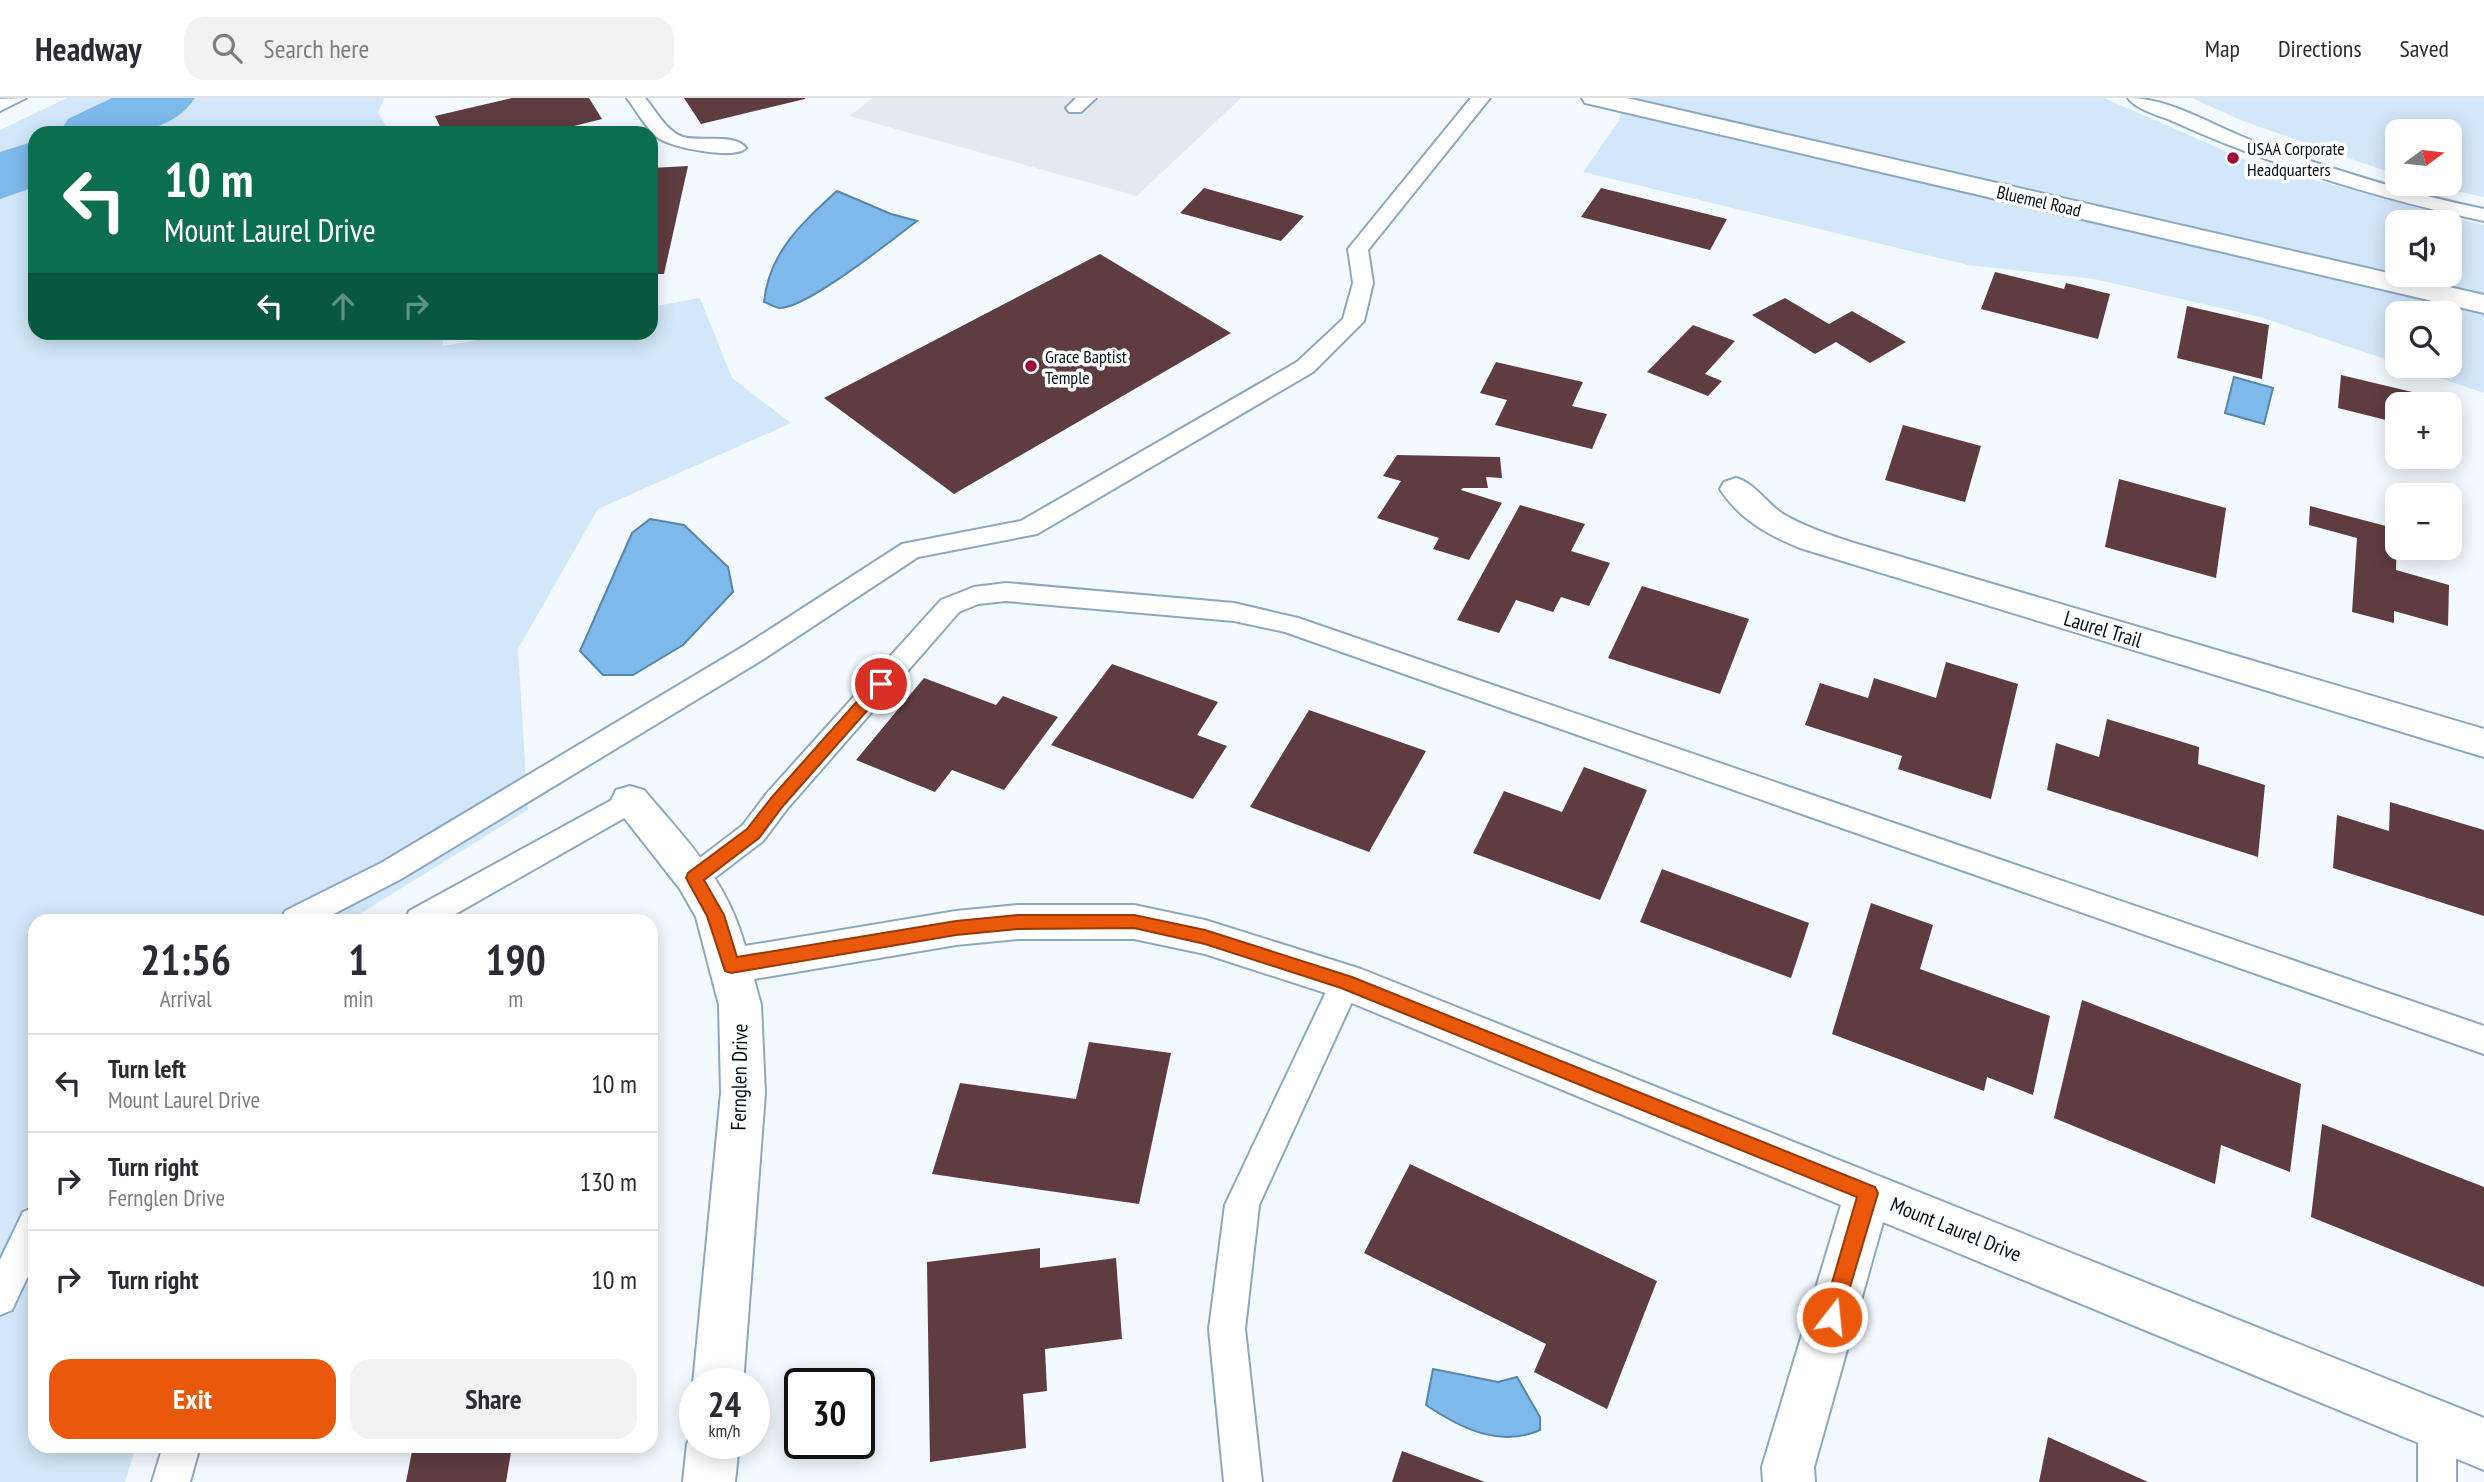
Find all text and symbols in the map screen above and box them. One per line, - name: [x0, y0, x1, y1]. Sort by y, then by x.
- search box: [184, 17, 674, 80]
- text: Headway: [35, 27, 142, 70]
- icon: search: [208, 29, 246, 67]
- text: Search here: [264, 32, 369, 65]
- text: Map: [2205, 33, 2240, 64]
- text: Directions: [2278, 33, 2362, 64]
- text: Saved: [2400, 33, 2449, 64]
- north arrow: [2385, 119, 2462, 196]
- map controls: [2385, 119, 2462, 560]
- place label: USAA Corporate Headquarters: [2247, 137, 2345, 181]
- text: 10 m: [164, 147, 253, 211]
- marker: USAA Corporate Headquarters: [2225, 150, 2241, 166]
- icon: left: [49, 154, 140, 245]
- street label: Bluemel Road: [1995, 180, 2083, 222]
- text: Mount Laurel Drive: [164, 209, 376, 251]
- button: sound: [2385, 210, 2462, 287]
- icon: left: [251, 287, 289, 325]
- icon: ahead: [324, 287, 362, 325]
- icon: right: [397, 287, 435, 325]
- button: search: [2385, 301, 2462, 378]
- place label: Grace Baptist Temple: [1045, 345, 1127, 389]
- marker: Grace Baptist Temple: [1023, 358, 1039, 374]
- button: +: [2385, 392, 2462, 469]
- button: −: [2385, 483, 2462, 560]
- street label: Laurel Trail: [2061, 604, 2145, 654]
- pin: [851, 654, 911, 714]
- icon: arrive: [862, 665, 900, 703]
- text: 21:56: [140, 932, 231, 987]
- text: 1: [348, 932, 368, 987]
- text: 190: [486, 932, 546, 987]
- text: Arrival: [160, 984, 212, 1013]
- text: min: [343, 984, 373, 1013]
- text: m: [508, 984, 523, 1013]
- street label: Fernglen Drive: [725, 1023, 753, 1131]
- text: Turn left: [108, 1052, 186, 1085]
- icon: left: [49, 1064, 87, 1102]
- text: 10 m: [591, 1067, 637, 1100]
- text: Mount Laurel Drive: [108, 1085, 260, 1114]
- text: Turn right: [108, 1150, 199, 1183]
- icon: right: [49, 1162, 87, 1200]
- text: 130 m: [579, 1165, 637, 1198]
- text: Fernglen Drive: [108, 1183, 225, 1212]
- street label: Mount Laurel Drive: [1887, 1190, 2025, 1268]
- icon: right: [49, 1260, 87, 1298]
- text: Turn right: [108, 1263, 199, 1296]
- text: 10 m: [591, 1263, 637, 1296]
- position arrow: [1795, 1280, 1869, 1354]
- button: Exit: [49, 1359, 336, 1439]
- button: Share: [350, 1359, 637, 1439]
- speed limit sign: 30: [784, 1368, 875, 1459]
- text: 24: [708, 1381, 741, 1427]
- text: km/h: [709, 1419, 740, 1442]

